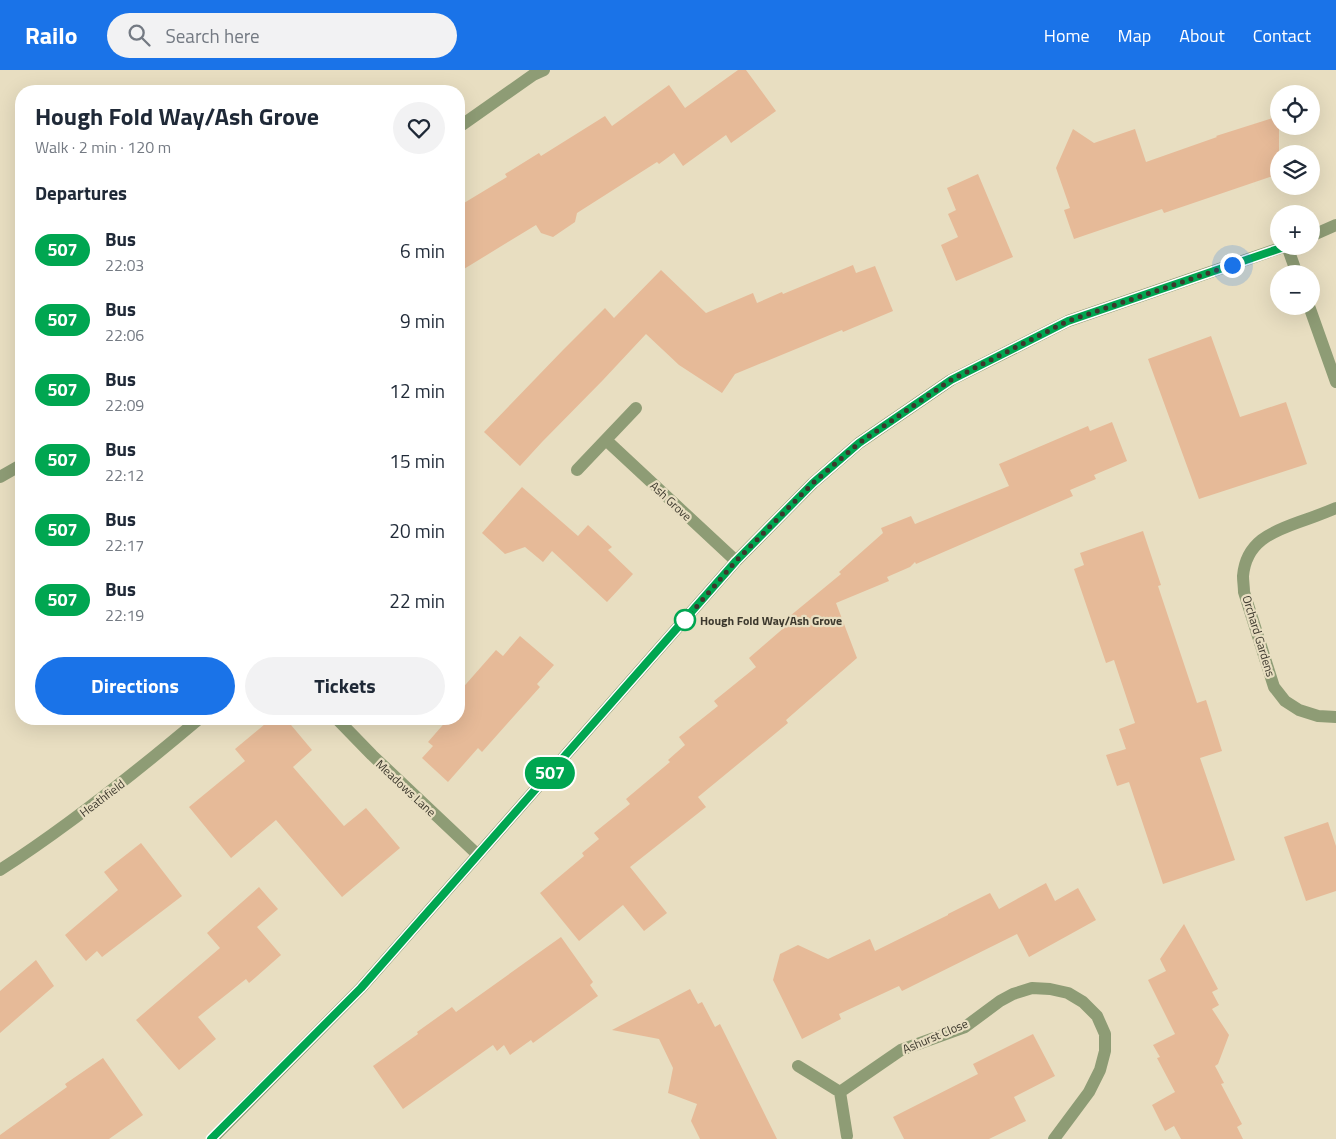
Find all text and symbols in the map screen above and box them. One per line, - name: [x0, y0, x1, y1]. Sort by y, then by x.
- search box: [107, 13, 457, 58]
- text: Railo: [25, 17, 77, 53]
- icon: search: [125, 21, 153, 49]
- text: Search here: [165, 21, 260, 50]
- text: Home: [1044, 22, 1090, 49]
- text: Map: [1118, 22, 1151, 49]
- text: About: [1179, 22, 1225, 49]
- text: Contact: [1253, 22, 1311, 49]
- map controls: [1270, 85, 1320, 315]
- button: locate: [1270, 85, 1320, 135]
- text: Hough Fold Way/Ash Grove: [35, 98, 319, 134]
- button: heart: [393, 102, 445, 154]
- text: Walk · 2 min · 120 m: [35, 135, 171, 159]
- button: layers: [1270, 145, 1320, 195]
- text: Departures: [35, 178, 127, 207]
- button: +: [1270, 205, 1320, 255]
- text: Bus: [105, 224, 136, 253]
- text: 507: [47, 236, 78, 263]
- text: 6 min: [400, 236, 445, 265]
- text: 22:03: [105, 253, 144, 277]
- your location: [1220, 253, 1245, 278]
- button: −: [1270, 265, 1320, 315]
- text: Bus: [105, 294, 136, 323]
- text: 507: [47, 306, 78, 333]
- text: 9 min: [400, 306, 445, 335]
- text: 22:06: [105, 323, 144, 347]
- text: Bus: [105, 364, 136, 393]
- text: 507: [47, 376, 78, 403]
- text: 12 min: [389, 376, 445, 405]
- text: 22:09: [105, 393, 144, 417]
- text: Bus: [105, 434, 136, 463]
- text: 507: [47, 446, 78, 473]
- text: 15 min: [389, 446, 445, 475]
- text: 22:12: [105, 463, 144, 487]
- street label: Ash Grove: [646, 477, 696, 525]
- text: Bus: [105, 504, 136, 533]
- text: 507: [47, 516, 78, 543]
- text: 20 min: [389, 516, 445, 545]
- text: 22:17: [105, 533, 144, 557]
- text: Bus: [105, 574, 136, 603]
- text: 507: [47, 586, 78, 613]
- text: 22 min: [389, 586, 445, 615]
- street label: Orchard Gardens: [1238, 593, 1281, 680]
- text: 22:19: [105, 603, 144, 627]
- marker: Hough Fold Way/Ash Grove: [674, 609, 696, 631]
- place label: Hough Fold Way/Ash Grove: [700, 611, 842, 630]
- button: Directions: [35, 657, 235, 715]
- button: Tickets: [245, 657, 445, 715]
- street label: Meadows Lane: [372, 755, 440, 821]
- line badge: 507: [521, 757, 579, 789]
- text: 507: [535, 759, 565, 786]
- street label: Heathfield: [75, 775, 129, 821]
- street label: Ashurst Close: [899, 1014, 971, 1058]

